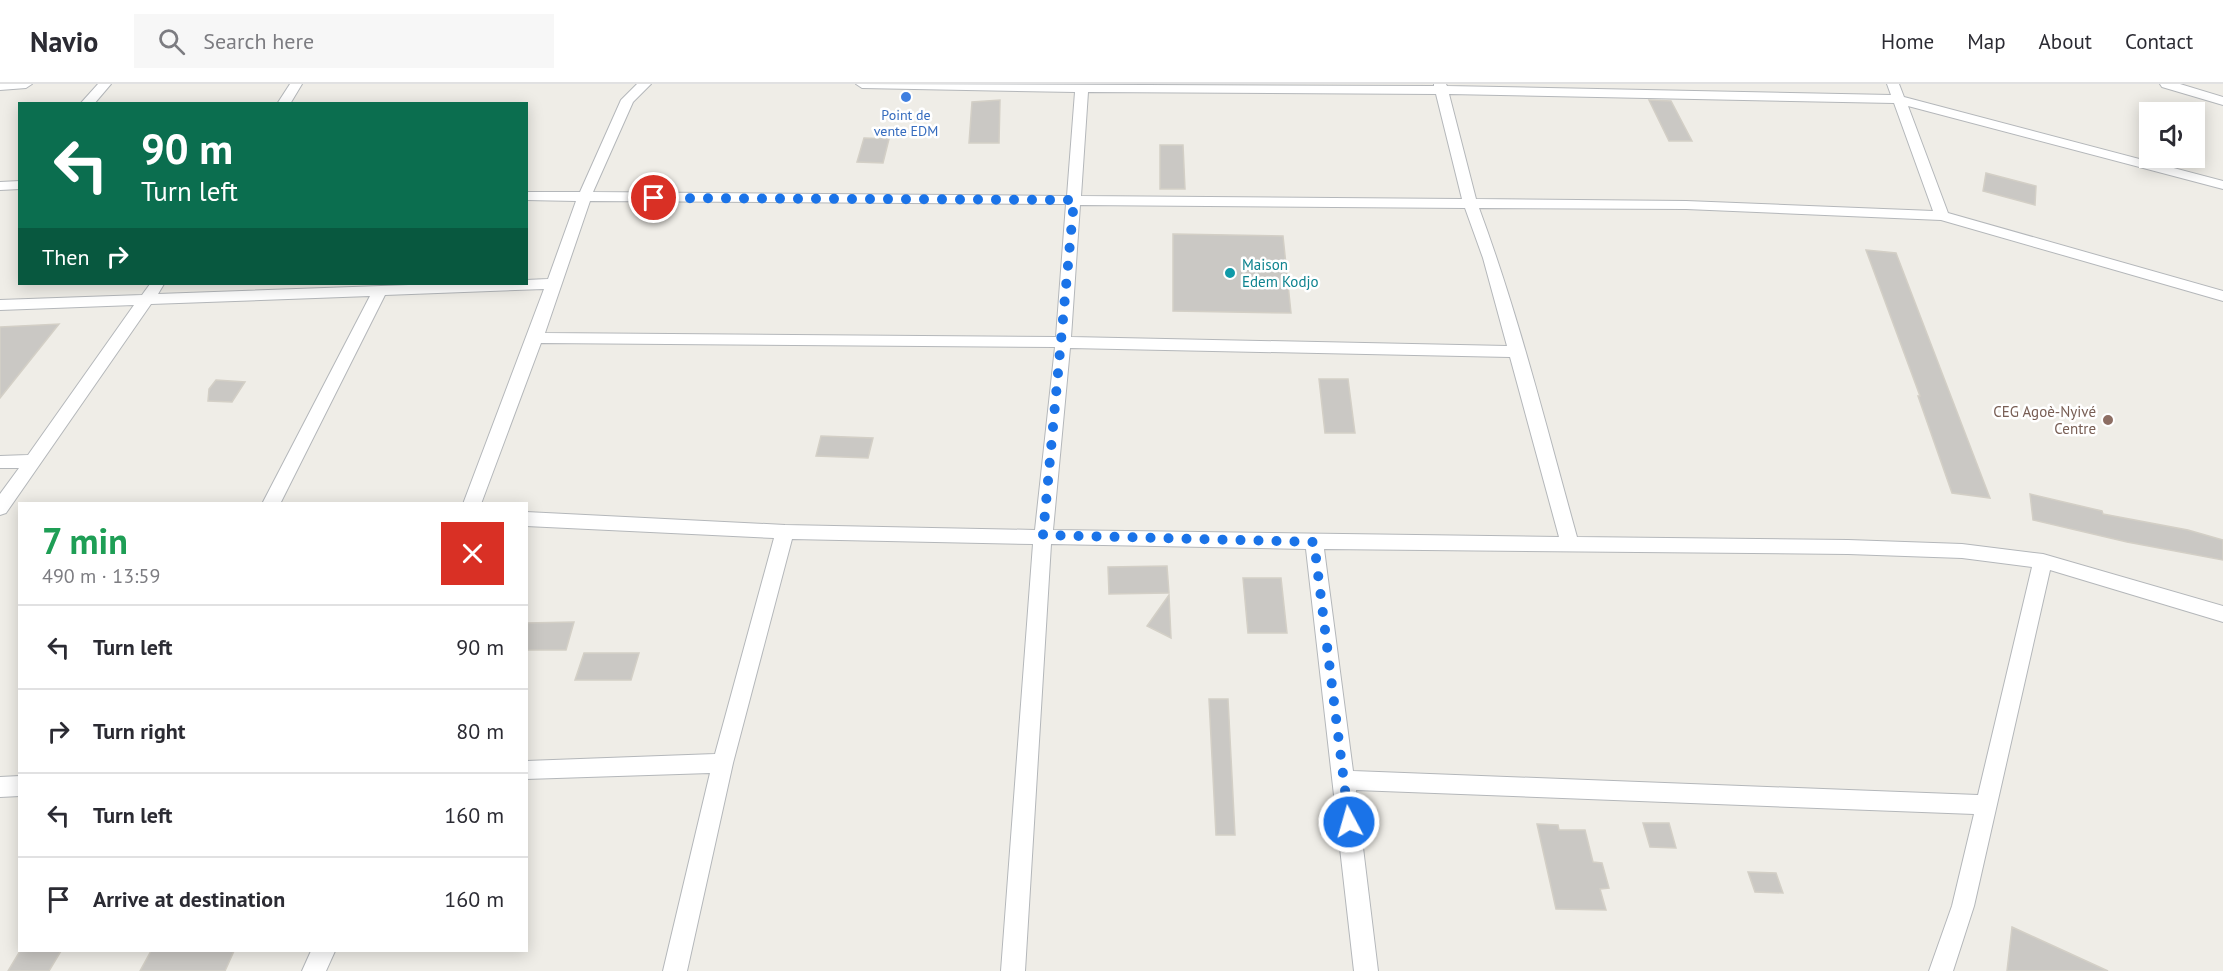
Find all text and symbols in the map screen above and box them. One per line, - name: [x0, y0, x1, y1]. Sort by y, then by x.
- search box: [134, 14, 554, 68]
- text: Navio: [30, 23, 98, 60]
- icon: search: [155, 25, 188, 58]
- text: Search here: [203, 27, 314, 55]
- text: Home: [1881, 28, 1934, 55]
- text: Map: [1967, 28, 2006, 55]
- text: About: [2039, 28, 2092, 55]
- text: Contact: [2125, 28, 2193, 55]
- marker: Point de vente EDM: [899, 90, 913, 104]
- map controls: [2139, 102, 2205, 168]
- button: sound: [2139, 102, 2205, 168]
- place label: Point de vente EDM: [874, 106, 938, 140]
- text: 90 m: [141, 121, 233, 176]
- icon: left: [42, 126, 120, 204]
- pin: [628, 172, 679, 223]
- text: Turn left: [141, 174, 238, 208]
- icon: arrive: [637, 181, 670, 214]
- icon: right: [101, 240, 134, 273]
- text: Then: [42, 243, 89, 271]
- place label: Maison Edem Kodjo: [1242, 255, 1319, 291]
- marker: Maison Edem Kodjo: [1223, 266, 1237, 280]
- place label: CEG Agoè-Nyivé Centre: [1993, 402, 2096, 438]
- marker: CEG Agoè-Nyivé Centre: [2101, 413, 2115, 427]
- text: 7 min: [42, 517, 128, 564]
- button: close: [441, 522, 504, 585]
- text: 490 m · 13:59: [42, 563, 160, 589]
- icon: left: [42, 631, 75, 664]
- text: Turn left: [93, 633, 173, 661]
- text: 90 m: [456, 633, 504, 661]
- icon: right: [42, 715, 75, 748]
- text: Turn right: [93, 717, 185, 745]
- text: 80 m: [456, 717, 504, 745]
- position arrow: [1317, 790, 1381, 854]
- icon: left: [42, 799, 75, 832]
- text: Turn left: [93, 801, 173, 829]
- text: 160 m: [444, 801, 504, 829]
- icon: arrive: [42, 883, 75, 916]
- text: Arrive at destination: [93, 885, 285, 913]
- text: 160 m: [444, 885, 504, 913]

